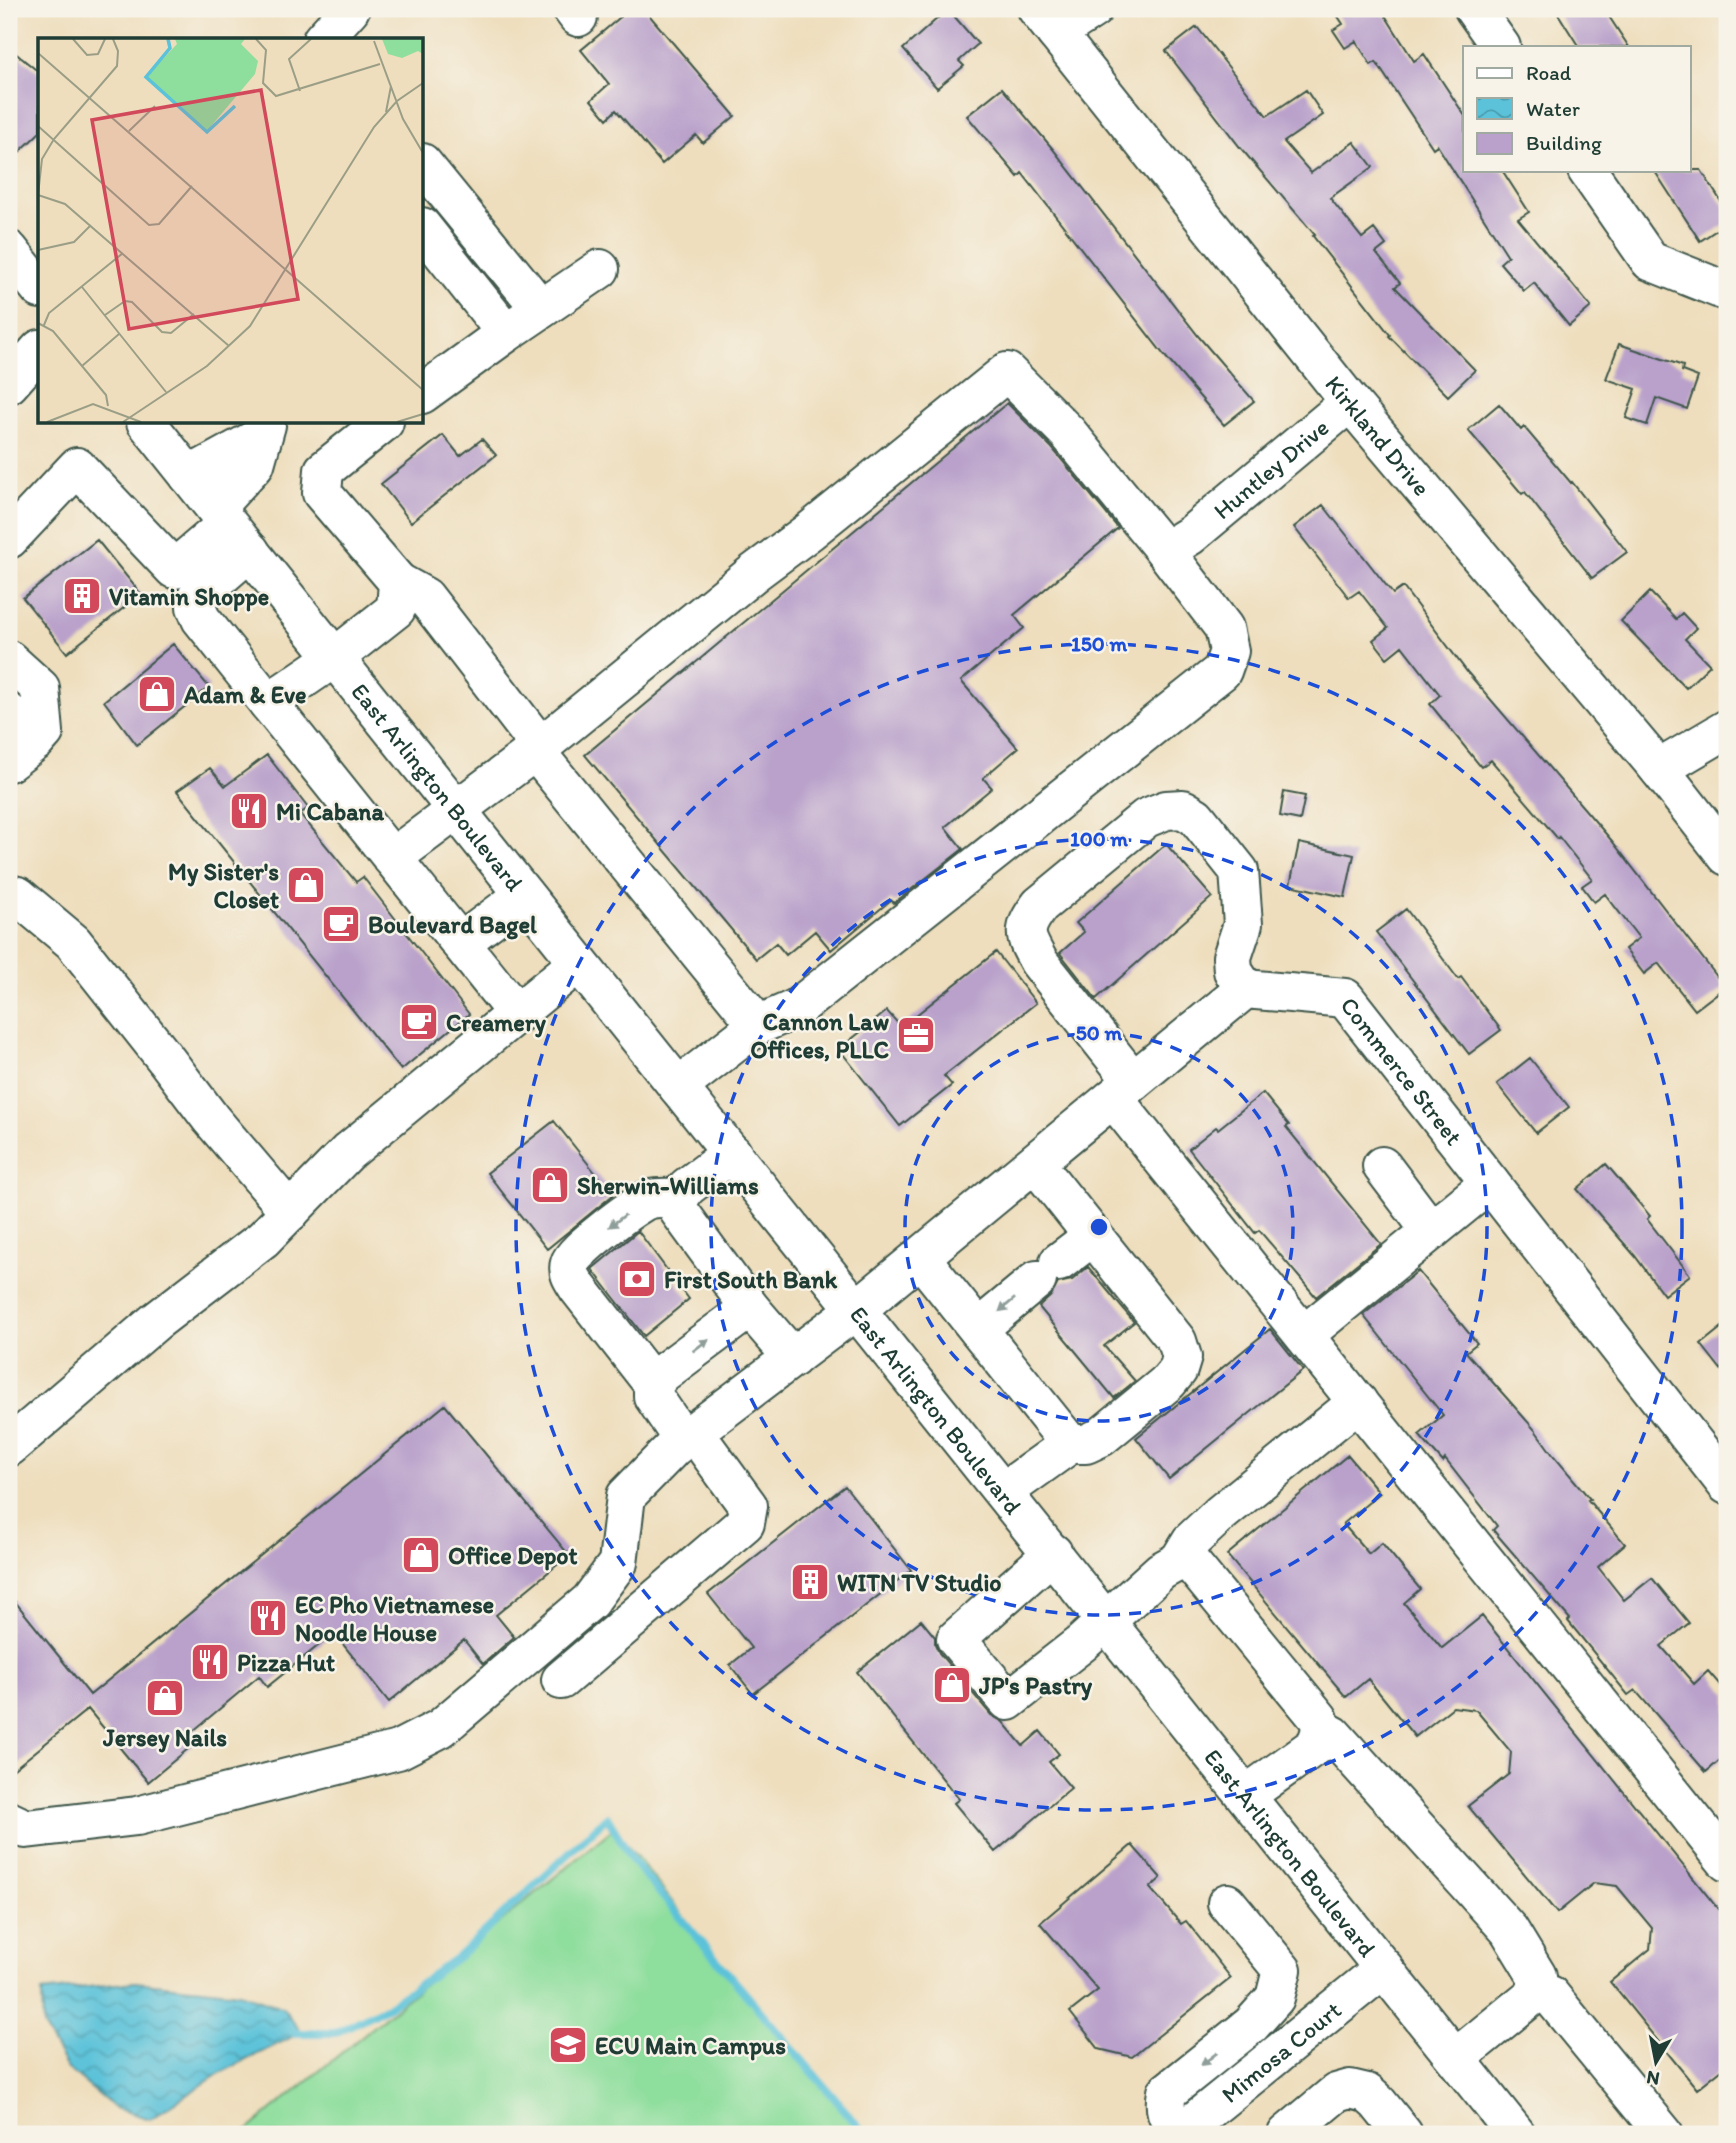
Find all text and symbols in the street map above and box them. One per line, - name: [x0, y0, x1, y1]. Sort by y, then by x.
- inset map: [38, 38, 424, 424]
- legend: [1463, 46, 1690, 172]
- text: Road: [1526, 60, 1572, 85]
- text: Water: [1526, 96, 1580, 121]
- text: Building: [1526, 130, 1602, 155]
- street label: Kirkland Drive: [1320, 369, 1437, 501]
- street label: Huntley Drive: [1207, 412, 1334, 525]
- building icon: Vitamin Shoppe: [61, 575, 103, 617]
- place label: Vitamin Shoppe: [109, 582, 269, 612]
- text: 150 m: [1071, 631, 1127, 656]
- shop icon: Adam & Eve: [136, 673, 178, 715]
- street label: East Arlington Boulevard: [346, 677, 530, 896]
- place label: Adam & Eve: [183, 680, 307, 709]
- restaurant icon: Mi Cabana: [228, 790, 270, 832]
- place label: Mi Cabana: [276, 797, 384, 826]
- text: 100 m: [1070, 826, 1128, 851]
- place label: My Sister's Closet: [168, 857, 279, 914]
- shop icon: My Sister's Closet: [285, 864, 327, 906]
- cafe icon: Boulevard Bagel: [320, 903, 362, 945]
- place label: Boulevard Bagel: [368, 910, 537, 940]
- street label: Commerce Street: [1335, 991, 1469, 1151]
- cafe icon: Creamery: [398, 1001, 440, 1043]
- place label: Cannon Law Offices, PLLC: [750, 1007, 890, 1064]
- place label: Creamery: [446, 1008, 546, 1038]
- office icon: Cannon Law Offices, PLLC: [895, 1014, 937, 1056]
- text: 50 m: [1076, 1020, 1123, 1045]
- shop icon: Sherwin-Williams: [529, 1164, 571, 1206]
- place label: Sherwin-Williams: [577, 1171, 759, 1200]
- one-way arrow: [609, 1213, 627, 1228]
- centre of rings: [1087, 1215, 1111, 1239]
- bank icon: First South Bank: [616, 1258, 658, 1300]
- place label: First South Bank: [664, 1265, 838, 1294]
- one-way arrow: [999, 1297, 1016, 1312]
- street label: East Arlington Boulevard: [844, 1300, 1028, 1520]
- one-way arrow: [692, 1338, 710, 1352]
- shop icon: Office Depot: [400, 1534, 442, 1576]
- place label: Office Depot: [448, 1541, 577, 1571]
- building icon: WITN TV Studio: [789, 1561, 831, 1603]
- place label: WITN TV Studio: [837, 1568, 1002, 1597]
- place label: EC Pho Vietnamese Noodle House: [295, 1590, 494, 1647]
- restaurant icon: EC Pho Vietnamese Noodle House: [247, 1597, 289, 1639]
- restaurant icon: Pizza Hut: [189, 1641, 231, 1683]
- place label: Pizza Hut: [237, 1648, 335, 1677]
- shop icon: JP's Pastry: [931, 1664, 973, 1706]
- place label: JP's Pastry: [978, 1671, 1093, 1701]
- shop icon: Jersey Nails: [144, 1677, 186, 1719]
- place label: Jersey Nails: [102, 1723, 227, 1753]
- street label: East Arlington Boulevard: [1199, 1743, 1383, 1962]
- street label: Mimosa Court: [1215, 1995, 1346, 2109]
- school or university icon: ECU Main Campus: [547, 2024, 589, 2066]
- north arrow: [1620, 2028, 1690, 2098]
- place label: ECU Main Campus: [595, 2031, 786, 2061]
- one-way arrow: [1200, 2051, 1218, 2066]
- text: N: [1645, 2066, 1661, 2091]

